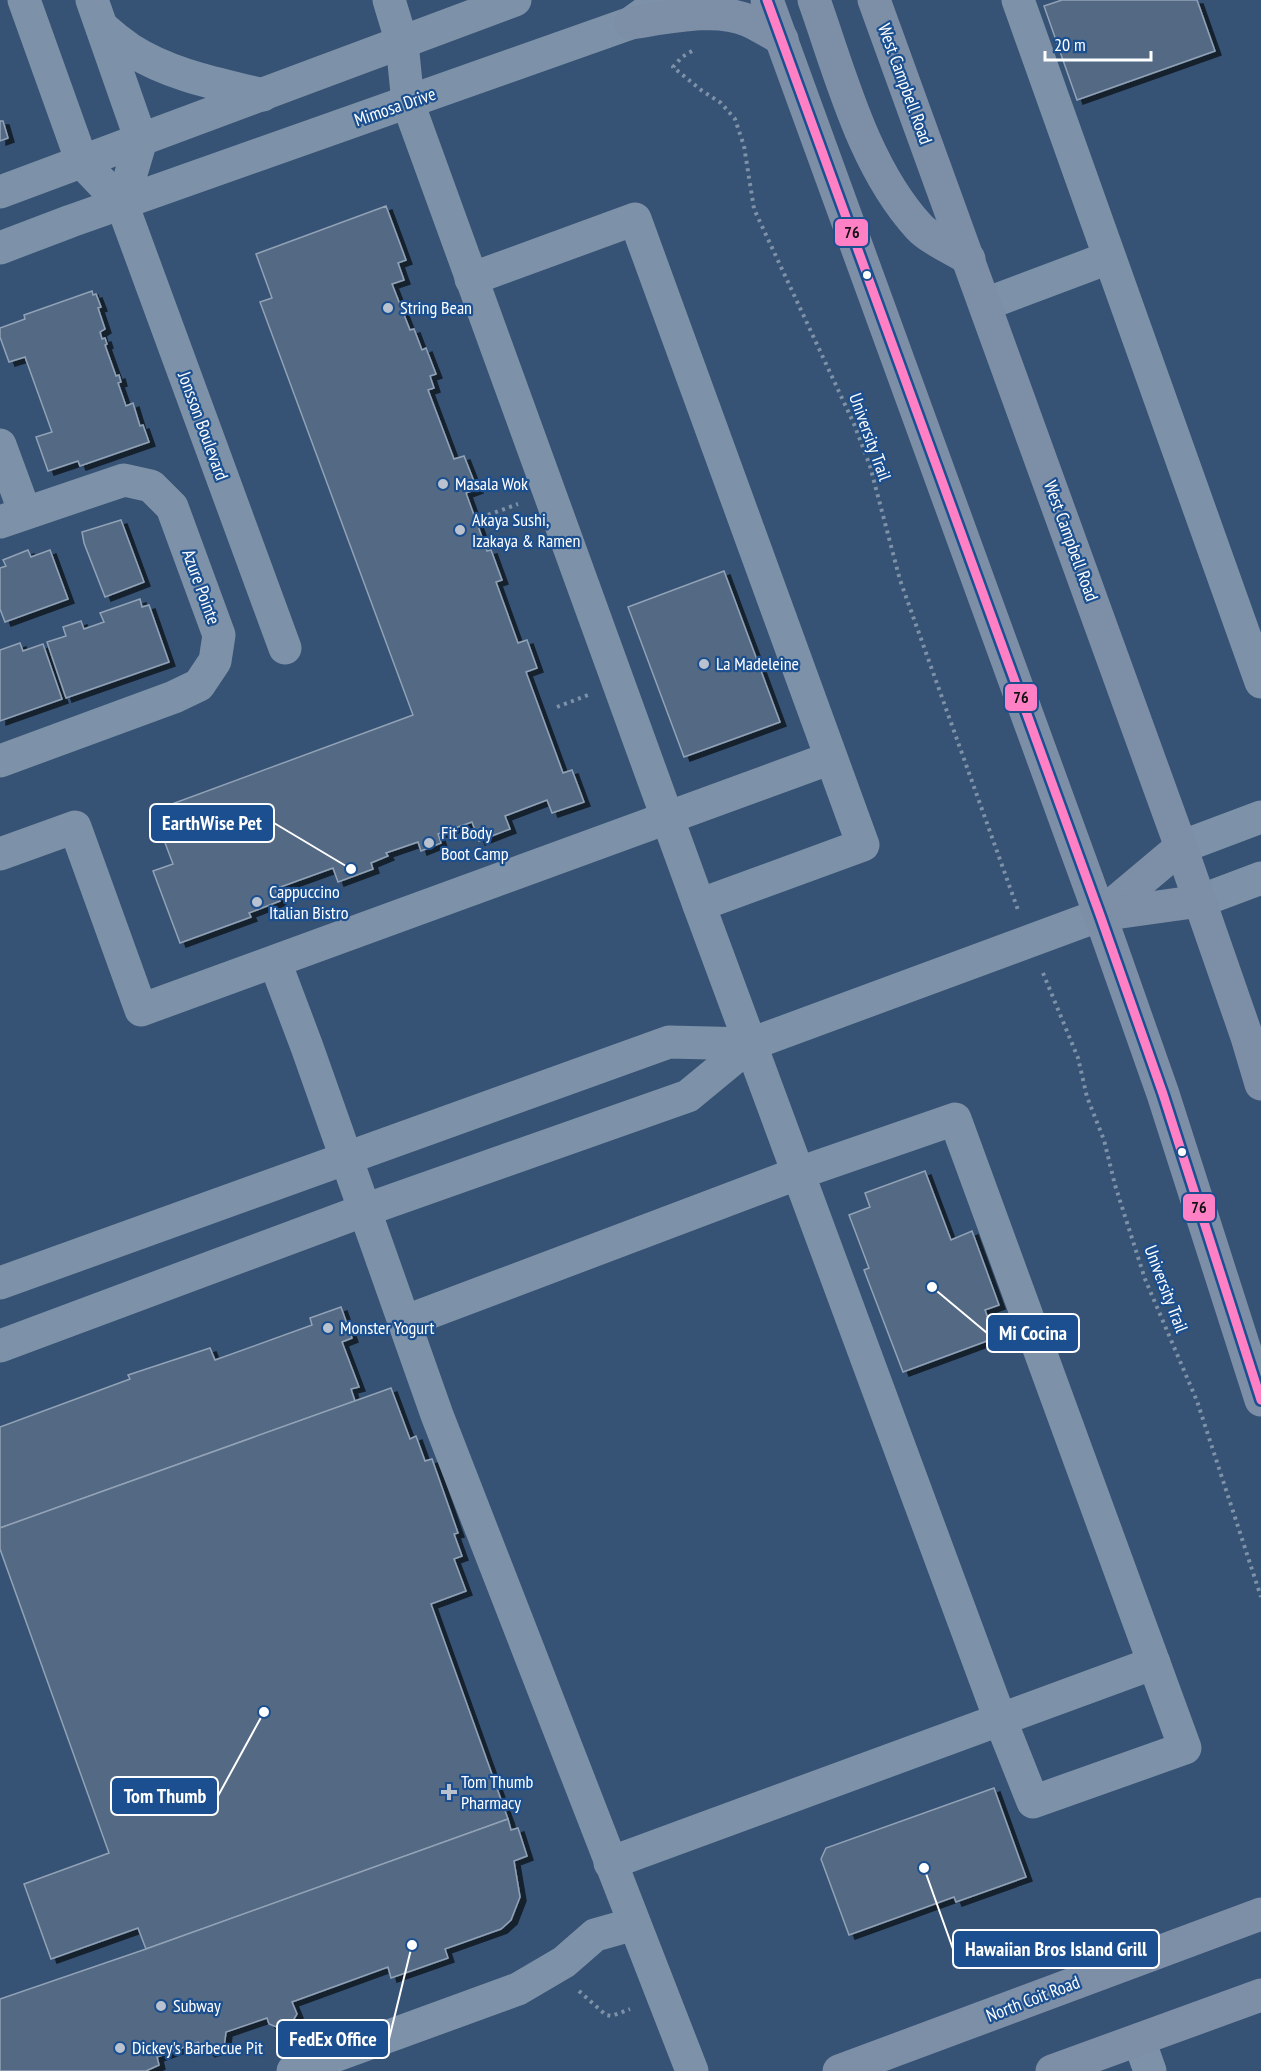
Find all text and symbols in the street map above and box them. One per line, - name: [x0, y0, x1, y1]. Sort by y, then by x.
- street label: West Campbell Road: [873, 20, 938, 147]
- scale bar: [1045, 24, 1152, 62]
- text: 20 m: [1054, 33, 1086, 56]
- street label: Mimosa Drive: [351, 82, 439, 131]
- line badge: 76: [834, 218, 869, 247]
- text: 76: [844, 222, 860, 242]
- unlabelled marker: [861, 269, 873, 281]
- place label: String Bean: [400, 296, 472, 319]
- marker: String Bean: [381, 301, 395, 315]
- street label: Jonsson Boulevard: [173, 367, 234, 483]
- street label: University Trail: [844, 390, 897, 485]
- place label: Masala Wok: [455, 472, 528, 495]
- marker: Masala Wok: [436, 477, 450, 491]
- street label: West Campbell Road: [1039, 477, 1104, 604]
- place label: Akaya Sushi, Izakaya & Ramen: [472, 508, 580, 552]
- marker: Akaya Sushi, Izakaya & Ramen: [453, 523, 467, 537]
- street label: Azure Pointe: [177, 546, 226, 627]
- place label: La Madeleine: [716, 652, 799, 675]
- marker: La Madeleine: [697, 657, 711, 671]
- line badge: 76: [1004, 683, 1038, 712]
- text: 76: [1013, 687, 1029, 707]
- callout: EarthWise Pet: [150, 804, 274, 842]
- text: EarthWise Pet: [162, 810, 262, 836]
- place label: Fit Body Boot Camp: [441, 821, 509, 865]
- marker: Fit Body Boot Camp: [422, 836, 436, 850]
- place label: Cappuccino Italian Bistro: [269, 880, 349, 924]
- marker: Cappuccino Italian Bistro: [250, 895, 264, 909]
- unlabelled marker: [1176, 1146, 1188, 1158]
- line badge: 76: [1182, 1193, 1216, 1222]
- text: 76: [1191, 1197, 1207, 1217]
- street label: University Trail: [1139, 1242, 1194, 1336]
- callout: Mi Cocina: [987, 1314, 1079, 1352]
- place label: Monster Yogurt: [340, 1316, 434, 1339]
- text: Mi Cocina: [999, 1320, 1067, 1346]
- marker: Monster Yogurt: [321, 1321, 335, 1335]
- place label: Tom Thumb Pharmacy: [461, 1770, 534, 1814]
- callout: Tom Thumb: [111, 1777, 218, 1815]
- text: Tom Thumb: [124, 1783, 206, 1809]
- marker: Tom Thumb Pharmacy: [442, 1785, 456, 1799]
- callout: Hawaiian Bros Island Grill: [953, 1930, 1159, 1968]
- text: Hawaiian Bros Island Grill: [965, 1936, 1147, 1962]
- street label: North Coit Road: [983, 1970, 1083, 2027]
- place label: Subway: [173, 1994, 221, 2017]
- marker: Subway: [154, 1999, 168, 2013]
- callout: FedEx Office: [277, 2020, 389, 2058]
- text: FedEx Office: [289, 2026, 377, 2052]
- place label: Dickey's Barbecue Pit: [132, 2036, 263, 2059]
- marker: Dickey's Barbecue Pit: [113, 2041, 127, 2055]

